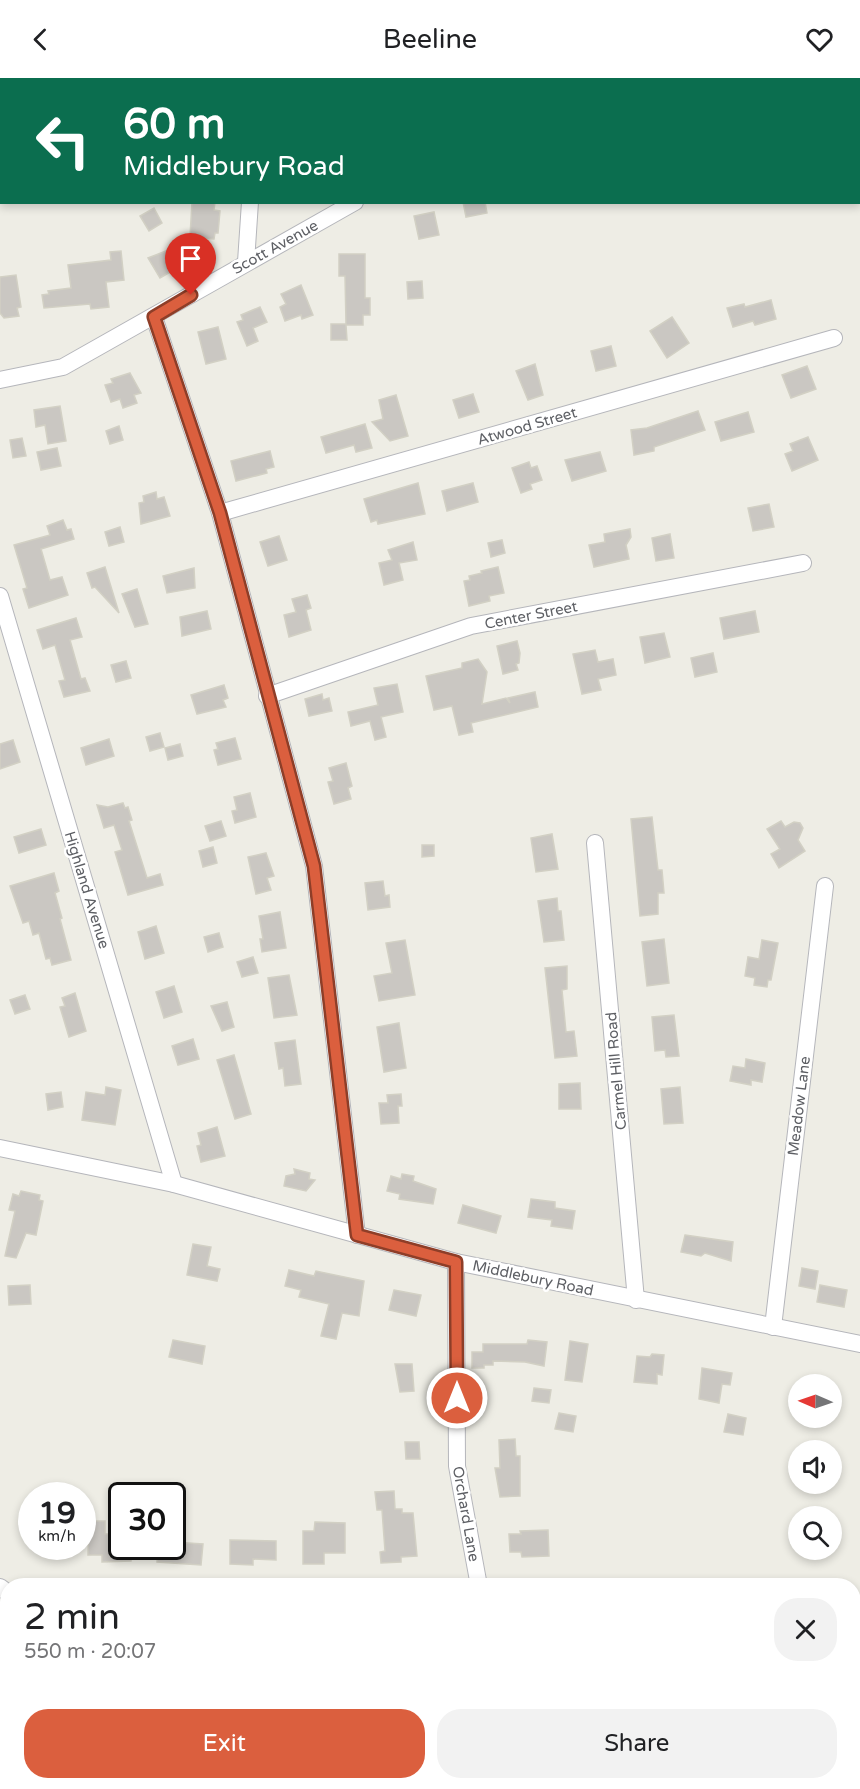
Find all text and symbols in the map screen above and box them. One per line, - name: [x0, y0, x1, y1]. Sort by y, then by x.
- icon: back: [24, 23, 57, 56]
- text: Beeline: [383, 23, 477, 56]
- icon: heart: [803, 23, 836, 56]
- text: 60 m: [123, 99, 225, 150]
- icon: left: [24, 102, 102, 180]
- text: Middlebury Road: [123, 150, 345, 183]
- street label: Scott Avenue: [229, 216, 321, 278]
- pin: [165, 233, 216, 295]
- icon: arrive: [174, 242, 207, 275]
- street label: Atwood Street: [475, 403, 579, 449]
- street label: Center Street: [483, 597, 579, 633]
- street label: Highland Avenue: [61, 829, 113, 951]
- street label: Carmel Hill Road: [602, 1011, 630, 1131]
- street label: Meadow Lane: [784, 1055, 814, 1157]
- street label: Middlebury Road: [471, 1256, 595, 1300]
- position arrow: [425, 1366, 489, 1430]
- north arrow: [788, 1374, 842, 1428]
- map controls: [788, 1374, 842, 1560]
- button: sound: [788, 1440, 842, 1494]
- street label: Orchard Lane: [449, 1465, 483, 1563]
- speed limit sign: 30: [108, 1482, 186, 1560]
- text: 19: [38, 1495, 76, 1532]
- button: search: [788, 1506, 842, 1560]
- text: km/h: [38, 1527, 76, 1545]
- text: 2 min: [24, 1596, 120, 1639]
- button: close: [774, 1598, 837, 1661]
- text: 550 m · 20:07: [24, 1640, 156, 1664]
- button: Exit: [24, 1709, 425, 1778]
- button: Share: [437, 1709, 837, 1778]

